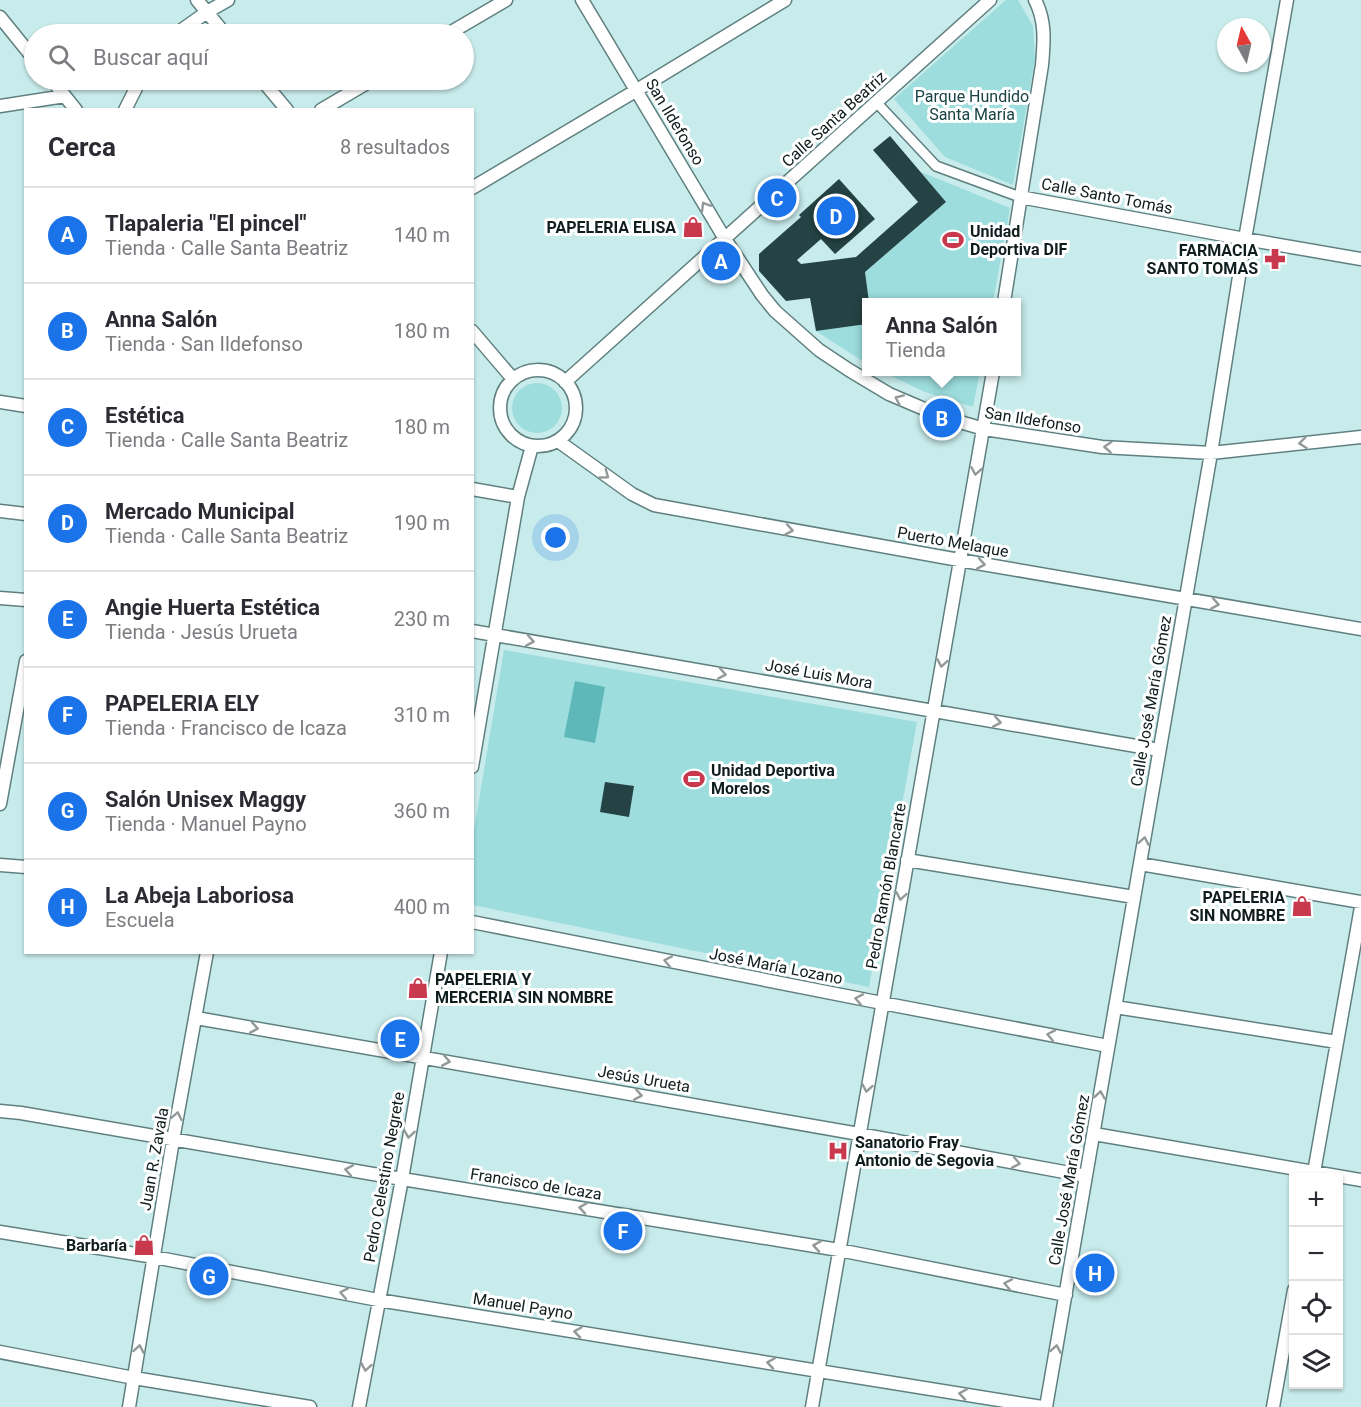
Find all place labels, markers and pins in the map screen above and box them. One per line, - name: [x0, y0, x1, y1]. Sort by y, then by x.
- pin: C: [758, 176, 796, 220]
- pin: D: [816, 194, 856, 238]
- shop icon: PAPELERIA ELISA: [681, 215, 705, 239]
- place label: PAPELERIA ELISA: [547, 218, 676, 237]
- place label: Unidad Deportiva DIF: [970, 222, 1068, 259]
- sports icon: Unidad Deportiva DIF: [941, 228, 965, 252]
- pin: A: [702, 238, 740, 284]
- place label: FARMACIA SANTO TOMAS: [1147, 241, 1258, 278]
- pharmacy icon: FARMACIA SANTO TOMAS: [1263, 247, 1287, 271]
- pin: B: [922, 396, 962, 440]
- place label: Unidad Deportiva Morelos: [711, 761, 835, 798]
- sports icon: Unidad Deportiva Morelos: [682, 767, 706, 791]
- place label: PAPELERIA SIN NOMBRE: [1189, 888, 1285, 925]
- shop icon: PAPELERIA SIN NOMBRE: [1290, 894, 1314, 918]
- place label: PAPELERIA Y MERCERIA SIN NOMBRE: [435, 970, 613, 1007]
- shop icon: PAPELERIA Y MERCERIA SIN NOMBRE: [406, 976, 430, 1000]
- pin: E: [380, 1016, 420, 1062]
- place label: Sanatorio Fray Antonio de Segovia: [855, 1133, 994, 1170]
- hospital icon: Sanatorio Fray Antonio de Segovia: [826, 1139, 850, 1163]
- pin: F: [604, 1208, 642, 1254]
- shop icon: Barbaría: [132, 1233, 156, 1257]
- place label: Barbaría: [66, 1236, 127, 1255]
- pin: H: [1076, 1250, 1114, 1296]
- pin: G: [190, 1254, 228, 1298]

